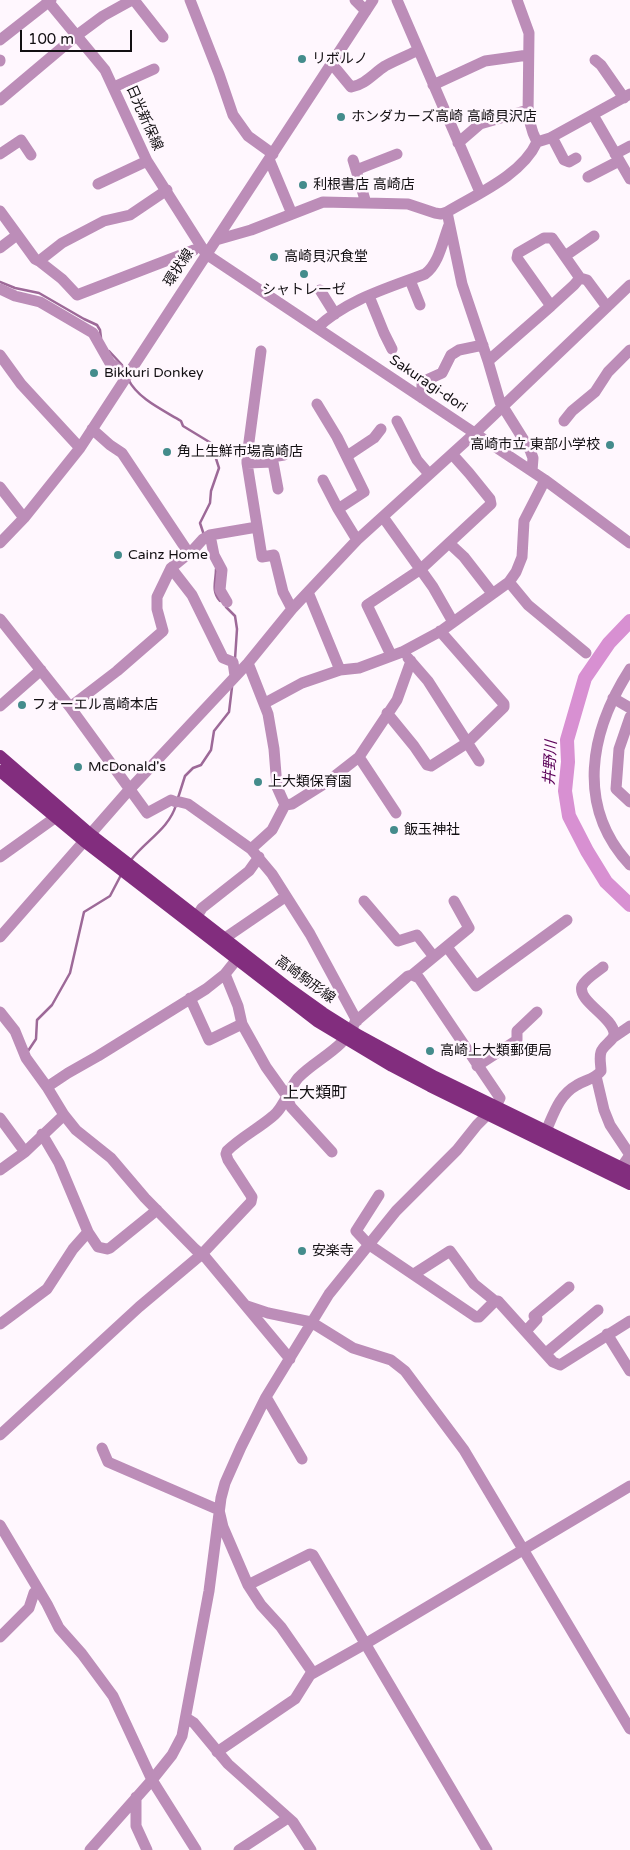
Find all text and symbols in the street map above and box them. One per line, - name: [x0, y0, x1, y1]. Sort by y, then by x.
- scale bar: [22, 20, 135, 52]
- text: 100 m: [28, 30, 74, 48]
- place label: リボルノ: [312, 51, 368, 67]
- marker: リボルノ: [296, 53, 308, 65]
- street label: 日光新保線: [122, 83, 166, 153]
- place label: ホンダカーズ高崎 高崎貝沢店: [351, 109, 537, 125]
- marker: ホンダカーズ高崎 高崎貝沢店: [335, 111, 347, 123]
- place label: 利根書店 高崎店: [313, 177, 415, 193]
- marker: 利根書店 高崎店: [297, 179, 309, 191]
- street label: 環状線: [161, 246, 197, 290]
- place label: 高崎貝沢食堂: [284, 249, 368, 265]
- marker: 高崎貝沢食堂: [268, 251, 280, 263]
- marker: シャトレーゼ: [298, 268, 310, 280]
- place label: シャトレーゼ: [262, 282, 346, 298]
- street label: Sakuragi-dori: [386, 352, 470, 416]
- place label: Bikkuri Donkey: [104, 365, 204, 381]
- marker: Bikkuri Donkey: [88, 367, 100, 379]
- place label: 高崎市立 東部小学校: [470, 437, 600, 453]
- marker: 高崎市立 東部小学校: [604, 439, 616, 451]
- place label: 角上生鮮市場高崎店: [177, 444, 303, 460]
- marker: 角上生鮮市場高崎店: [161, 446, 173, 458]
- place label: Cainz Home: [128, 547, 208, 563]
- marker: Cainz Home: [112, 549, 124, 561]
- place label: フォーエル高崎本店: [32, 697, 158, 713]
- marker: フォーエル高崎本店: [16, 699, 28, 711]
- water label: 井野川: [541, 740, 561, 786]
- place label: McDonald's: [88, 759, 166, 775]
- marker: McDonald's: [72, 761, 84, 773]
- place label: 上大類保育園: [268, 774, 352, 790]
- marker: 上大類保育園: [252, 776, 264, 788]
- place label: 飯玉神社: [404, 822, 460, 838]
- marker: 飯玉神社: [388, 824, 400, 836]
- street label: 高崎駒形線: [272, 953, 338, 1007]
- place label: 高崎上大類郵便局: [440, 1043, 552, 1059]
- marker: 高崎上大類郵便局: [424, 1045, 436, 1057]
- district label: 上大類町: [283, 1084, 347, 1104]
- place label: 安楽寺: [312, 1243, 354, 1259]
- marker: 安楽寺: [296, 1245, 308, 1257]

